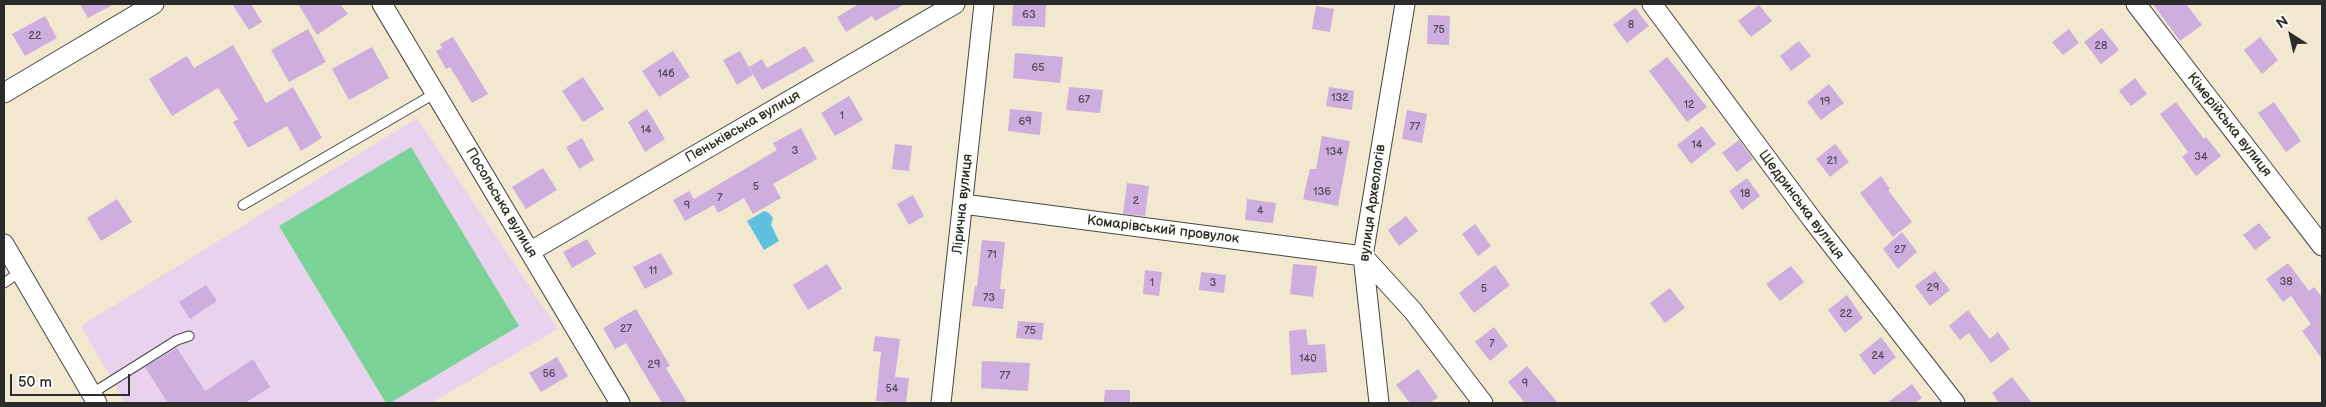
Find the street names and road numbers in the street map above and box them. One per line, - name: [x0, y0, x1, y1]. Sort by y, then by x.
- street label: Кімерійська вулиця: [2183, 70, 2275, 180]
- street label: Пеньківська вулиця: [683, 87, 803, 167]
- street label: вулиця Археологів: [1356, 143, 1390, 263]
- street label: Посольська вулиця: [462, 145, 540, 261]
- street label: Щедринська вулиця: [1755, 147, 1847, 263]
- street label: Лірична вулиця: [949, 153, 977, 255]
- street label: Комарівський провулок: [1086, 212, 1240, 248]

